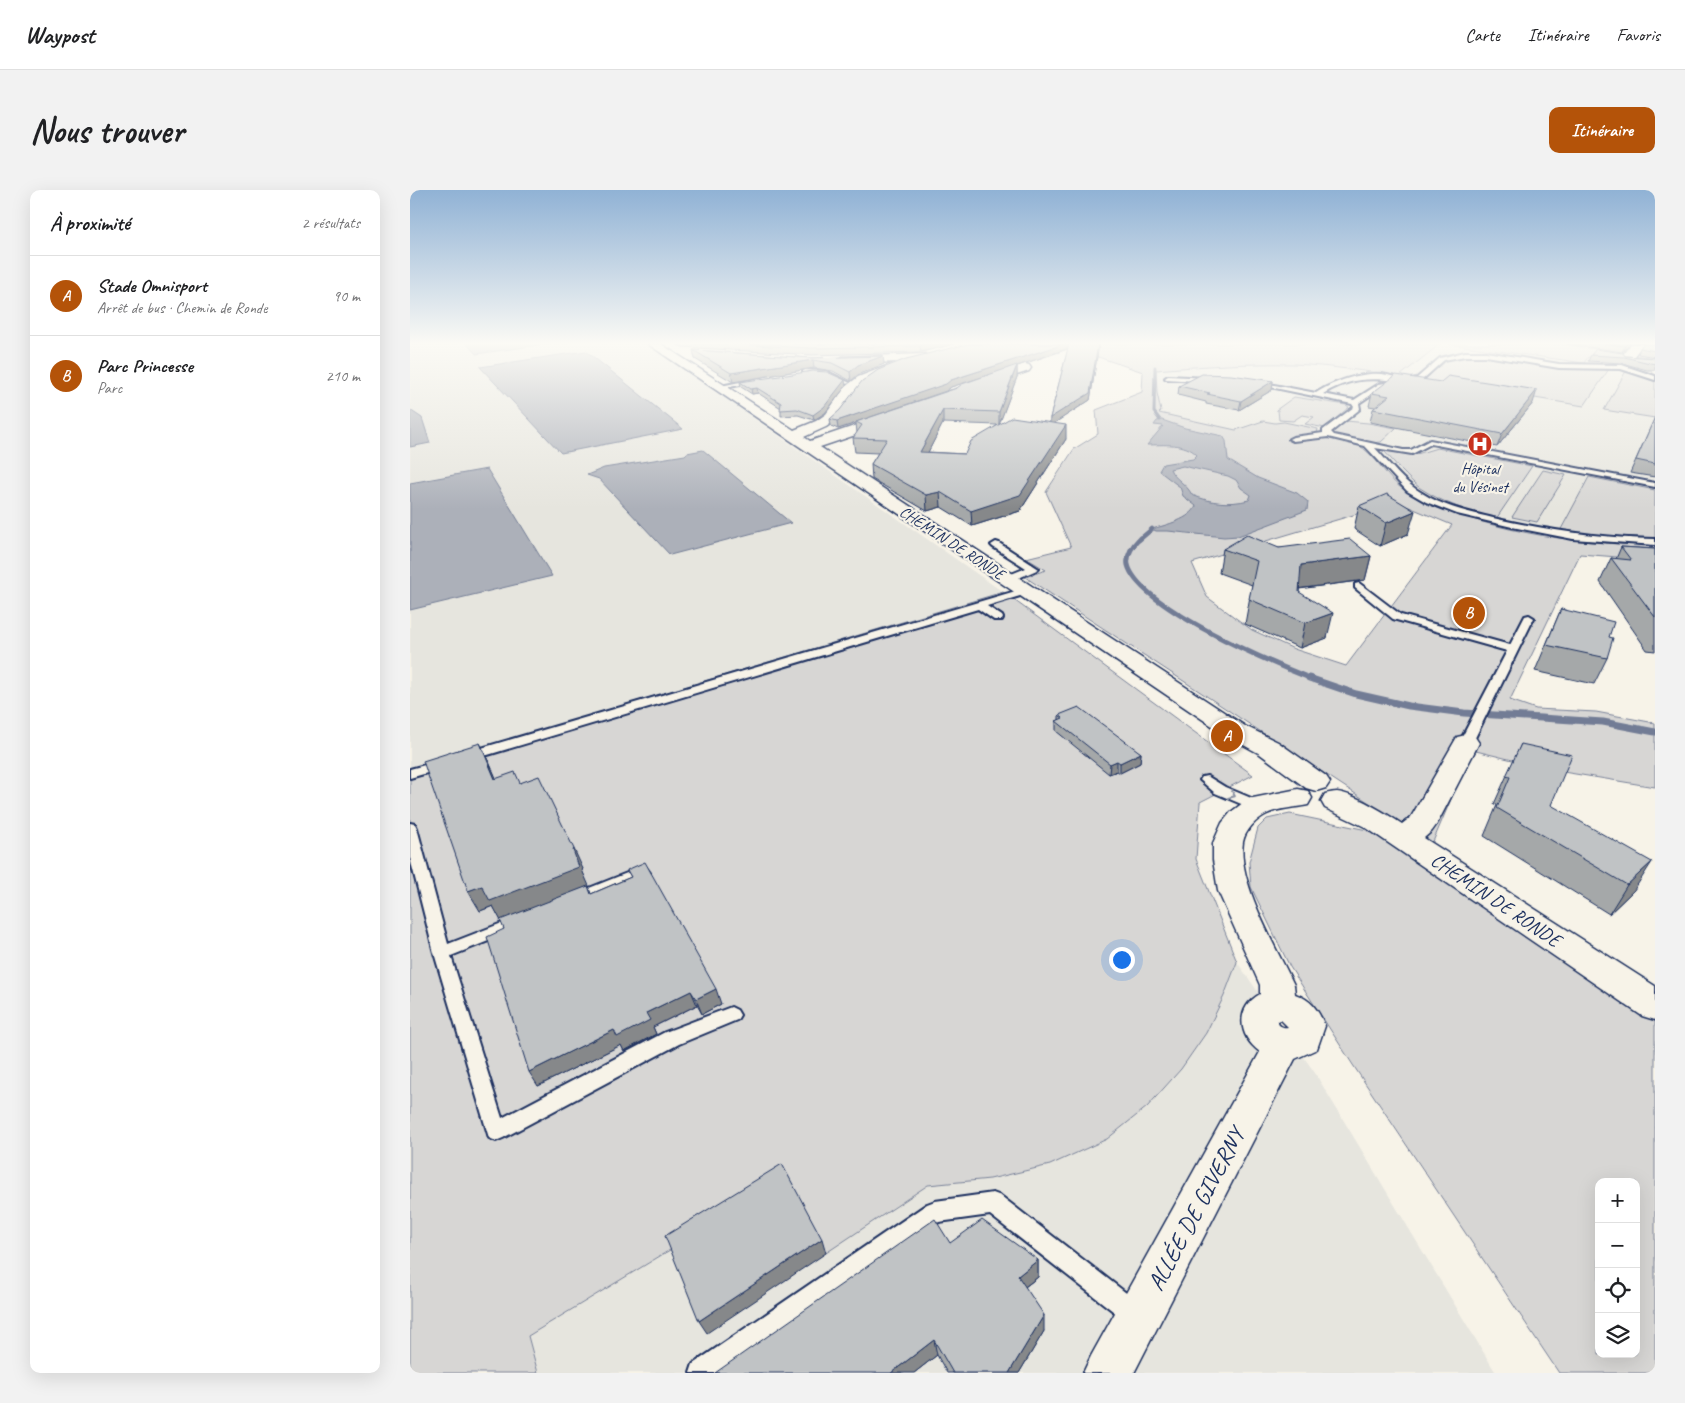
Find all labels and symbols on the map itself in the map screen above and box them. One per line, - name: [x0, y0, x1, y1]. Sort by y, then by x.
- hospital icon: Hôpital du Vésinet: [1467, 431, 1493, 457]
- place label: Hôpital du Vésinet: [1452, 459, 1510, 497]
- street label: CHEMIN DE RONDE: [896, 502, 1010, 586]
- pin: B: [1453, 594, 1485, 632]
- pin: A: [1211, 717, 1243, 755]
- one-way arrow: [1227, 788, 1236, 799]
- street label: CHEMIN DE RONDE: [1426, 847, 1568, 954]
- your location: [1109, 947, 1135, 973]
- street label: ALLÉE DE GIVERNY: [1140, 1120, 1253, 1296]

